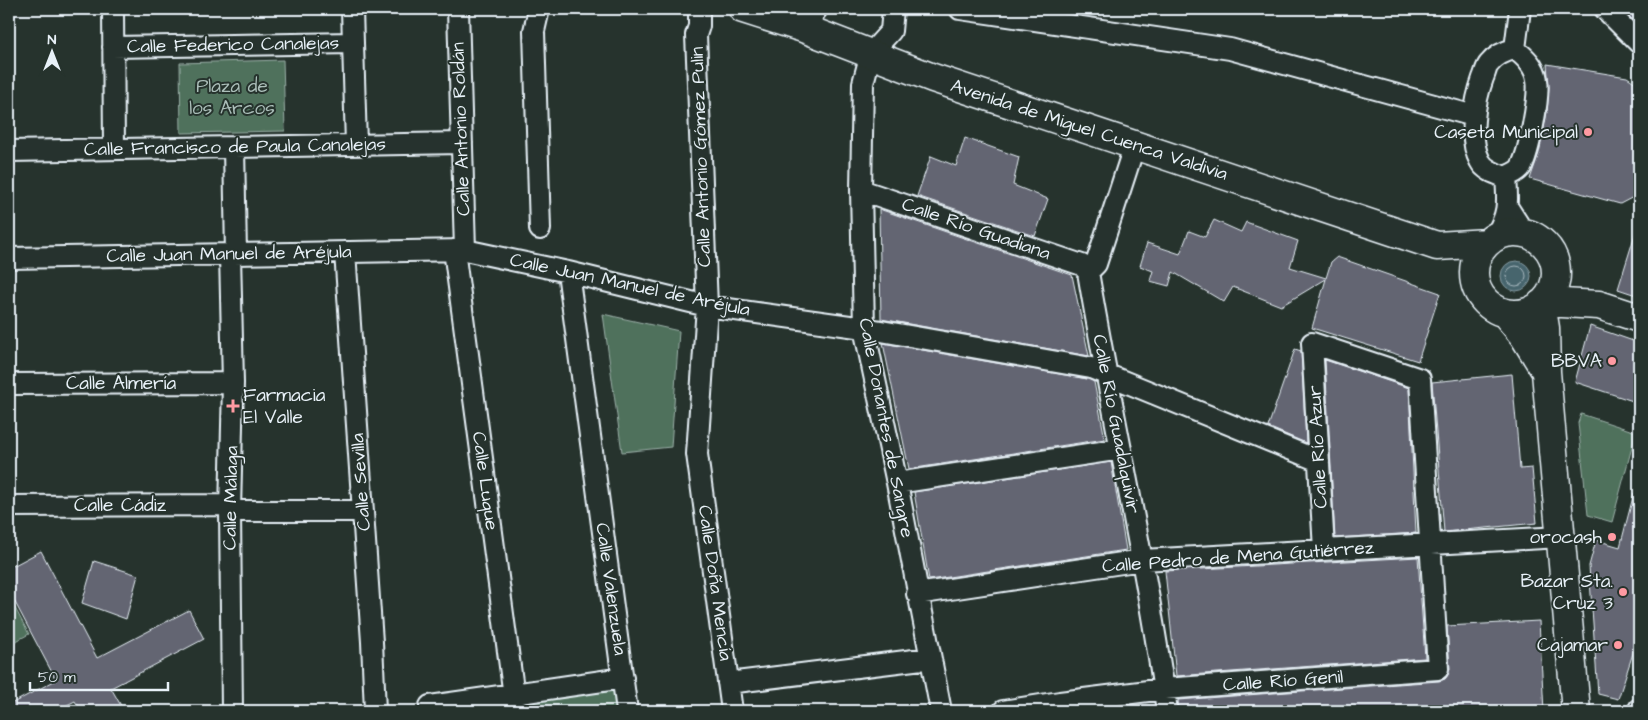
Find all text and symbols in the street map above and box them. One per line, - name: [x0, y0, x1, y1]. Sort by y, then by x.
- north arrow: [28, 28, 78, 78]
- text: N: [48, 30, 57, 50]
- street label: Calle Federico Canalejas: [127, 30, 339, 60]
- street label: Calle Antonio Roldán: [444, 42, 478, 216]
- street label: Calle Antonio Gómez Pulin: [684, 46, 718, 268]
- street label: Avenida de Miguel Cuenca Valdivia: [947, 72, 1231, 189]
- park label: Plaza de los Arcos: [189, 73, 275, 122]
- place label: Caseta Municipal: [1434, 119, 1578, 146]
- marker: Caseta Municipal: [1582, 126, 1594, 138]
- street label: Calle Francisco de Paula Canalejas: [84, 131, 386, 163]
- street label: Calle Río Guadiana: [898, 191, 1054, 267]
- street label: Calle Juan Manuel de Aréjula: [106, 238, 352, 270]
- street label: Calle Juan Manuel de Aréjula: [507, 246, 753, 324]
- street label: Calle Donantes de Sangre: [850, 316, 921, 540]
- street label: Calle Río Guadalquivir: [1085, 332, 1147, 516]
- place label: BBVA: [1551, 348, 1602, 375]
- marker: BBVA: [1606, 355, 1618, 367]
- street label: Calle Almería: [66, 370, 176, 397]
- place label: Farmacia El Valle: [243, 382, 326, 431]
- street label: Calle Río Azur: [1301, 384, 1335, 509]
- marker: Farmacia El Valle: [227, 400, 239, 412]
- street label: Calle Luque: [465, 430, 505, 532]
- street label: Calle Sevilla: [344, 432, 378, 532]
- street label: Calle Málaga: [217, 445, 246, 550]
- street label: Calle Cádiz: [74, 492, 167, 519]
- street label: Calle Doña Mencía: [691, 503, 739, 663]
- street label: Calle Valenzuela: [588, 521, 634, 657]
- place label: orocash: [1530, 524, 1603, 551]
- marker: orocash: [1606, 531, 1618, 543]
- street label: Calle Pedro de Mena Gutiérrez: [1101, 534, 1375, 580]
- place label: Bazar Sta. Cruz 3: [1520, 568, 1613, 617]
- marker: Bazar Sta. Cruz 3: [1617, 586, 1629, 598]
- place label: Cajamar: [1537, 632, 1609, 659]
- marker: Cajamar: [1612, 639, 1624, 651]
- scale bar: [30, 660, 168, 692]
- street label: Calle Río Genil: [1222, 663, 1344, 699]
- text: 50 m: [38, 667, 76, 688]

